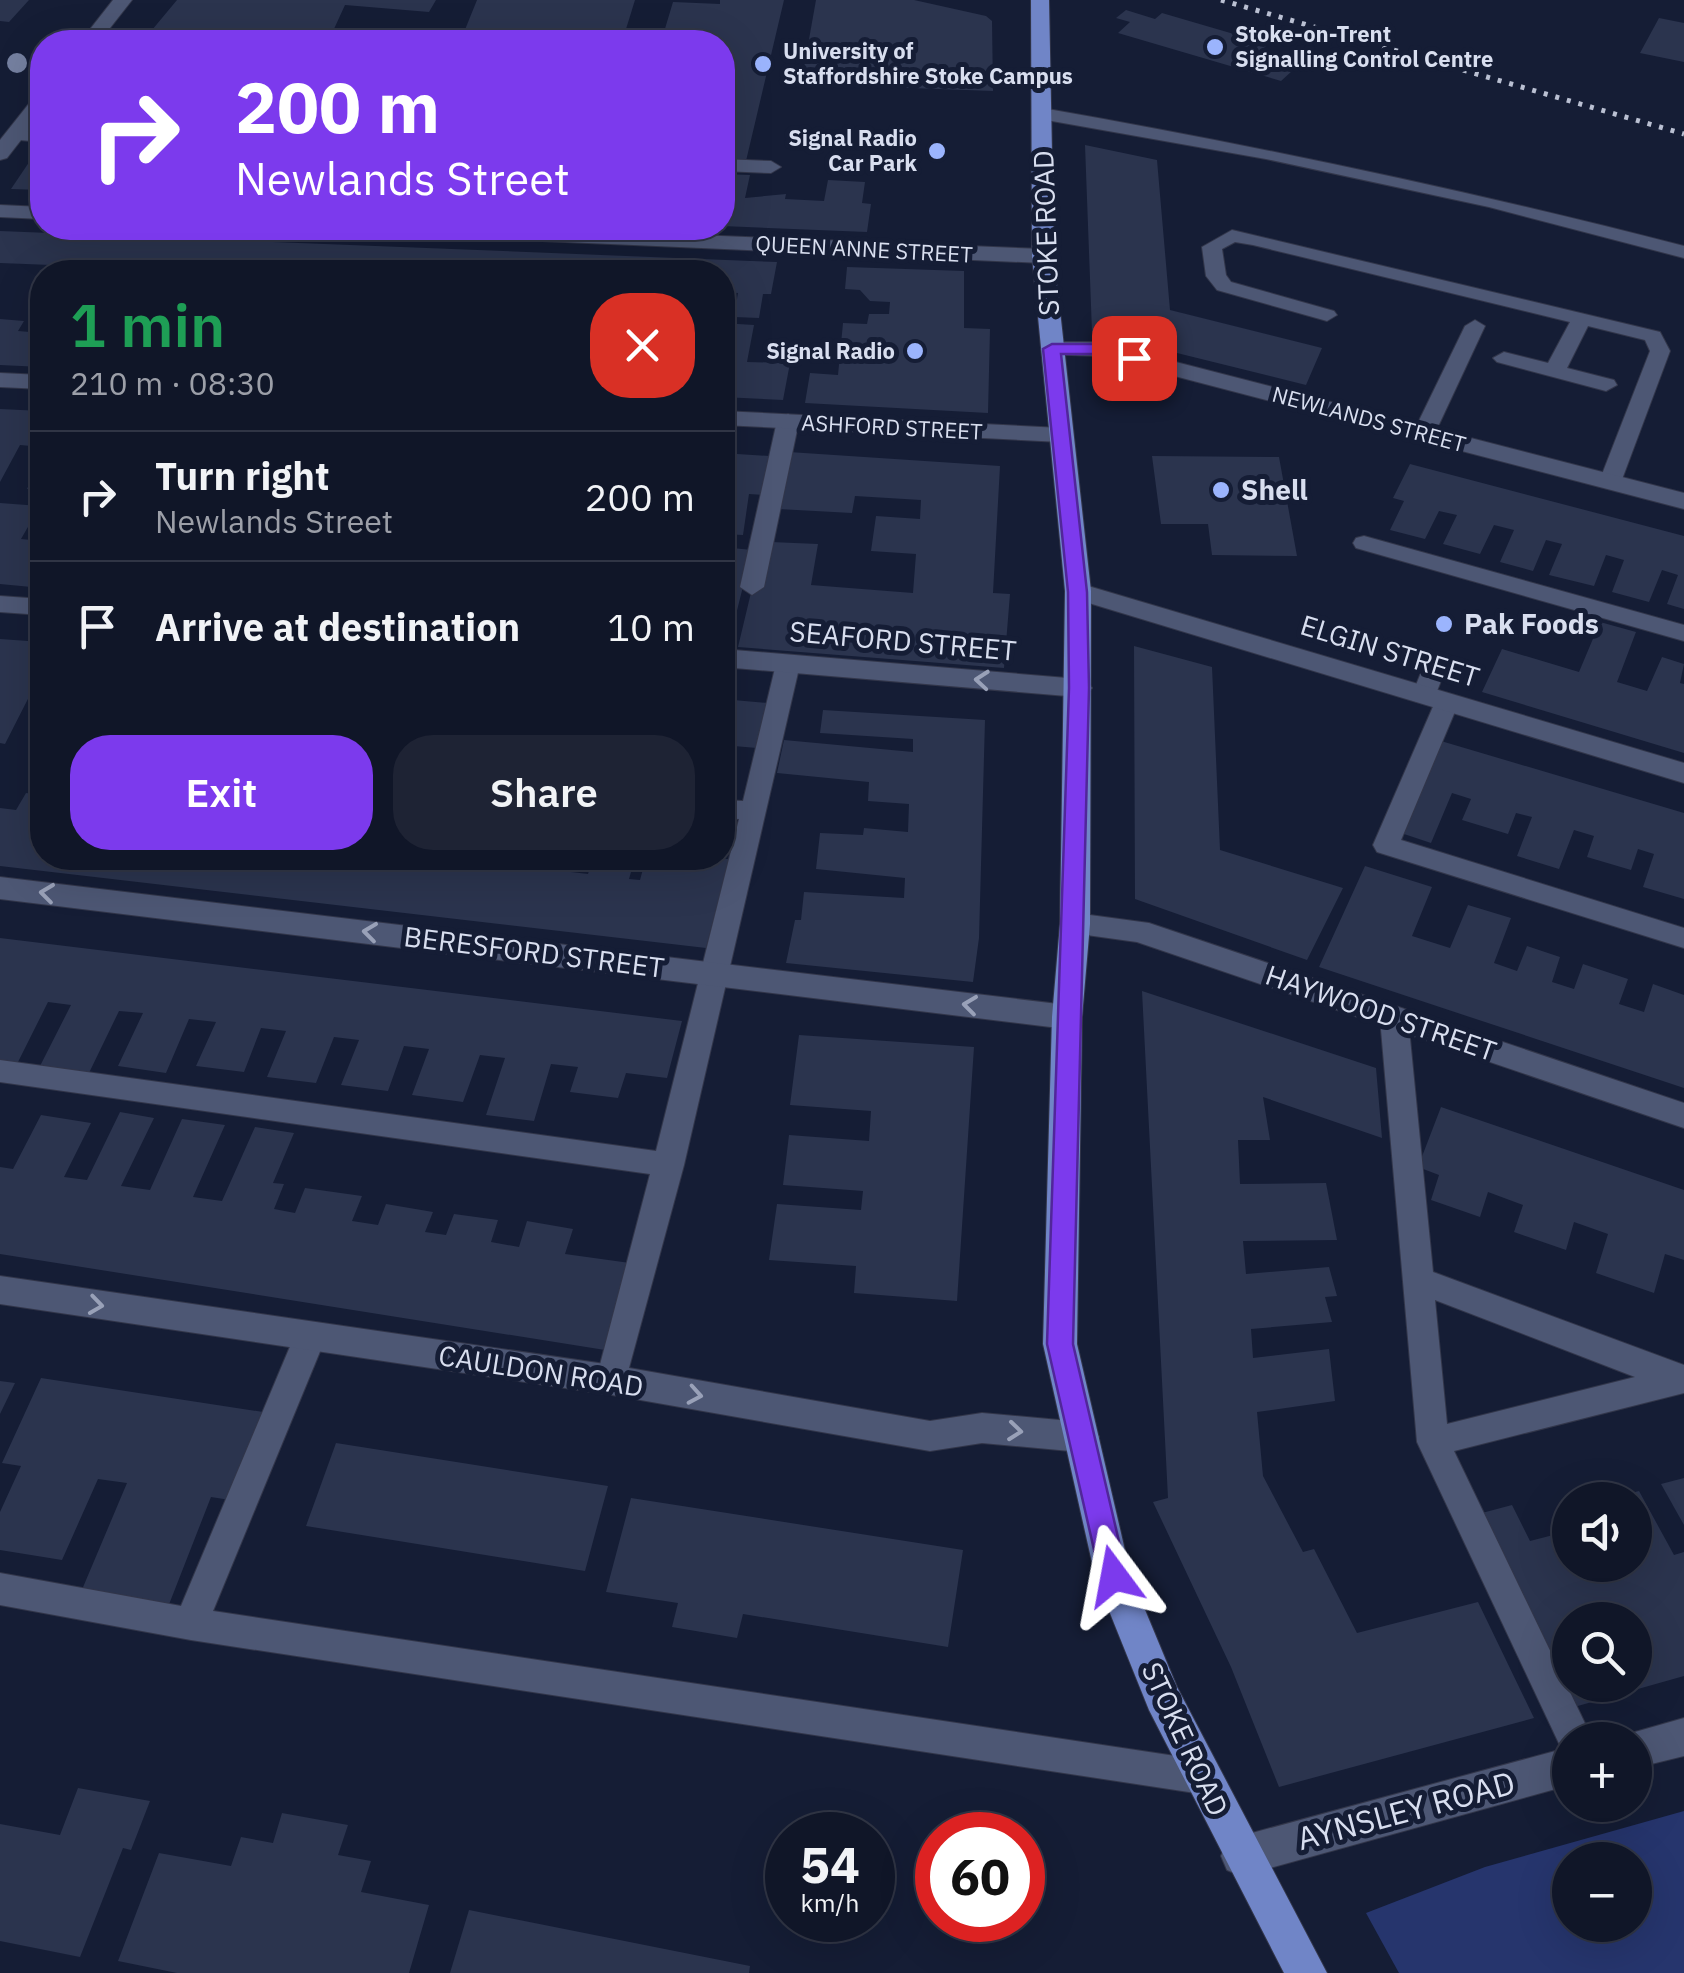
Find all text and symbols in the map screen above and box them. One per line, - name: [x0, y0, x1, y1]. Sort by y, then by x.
- place label: Stoke-on-Trent Signalling Control Centre: [1235, 19, 1493, 73]
- place label: University of Staffordshire Stoke Campus: [783, 36, 1073, 90]
- marker: Stoke-on-Trent Signalling Control Centre: [1204, 36, 1226, 58]
- marker: University of Staffordshire Stoke Campus: [752, 53, 774, 75]
- text: 200 m: [235, 61, 440, 152]
- icon: right: [70, 70, 200, 200]
- place label: Signal Radio Car Park: [788, 123, 917, 177]
- marker: Signal Radio Car Park: [926, 140, 948, 162]
- text: Newlands Street: [235, 149, 570, 207]
- street label: STOKE ROAD: [1024, 150, 1067, 316]
- street label: QUEEN ANNE STREET: [755, 228, 974, 269]
- text: 1 min: [70, 285, 225, 364]
- button: close: [590, 293, 695, 398]
- pin: [1092, 316, 1177, 401]
- icon: arrive: [1107, 331, 1162, 386]
- place label: Signal Radio: [766, 336, 895, 365]
- marker: Signal Radio: [904, 340, 926, 362]
- text: 210 m · 08:30: [70, 362, 275, 404]
- street label: NEWLANDS STREET: [1269, 379, 1469, 458]
- street label: ASHFORD STREET: [801, 407, 984, 446]
- text: Turn right: [155, 451, 330, 500]
- icon: right: [70, 469, 125, 524]
- place label: Shell: [1241, 471, 1308, 508]
- text: 200 m: [584, 472, 695, 521]
- marker: Shell: [1210, 479, 1232, 501]
- text: Newlands Street: [155, 500, 393, 542]
- icon: arrive: [70, 599, 125, 654]
- text: Arrive at destination: [155, 602, 520, 651]
- text: 10 m: [607, 602, 695, 651]
- place label: Pak Foods: [1464, 605, 1599, 642]
- street label: ELGIN STREET: [1296, 606, 1484, 695]
- street label: SEAFORD STREET: [788, 612, 1018, 669]
- marker: Pak Foods: [1433, 613, 1455, 635]
- one-way arrow: [973, 670, 989, 691]
- button: Exit: [70, 735, 373, 850]
- button: Share: [393, 735, 695, 850]
- one-way arrow: [39, 883, 55, 904]
- street label: BERESFORD STREET: [402, 917, 666, 986]
- one-way arrow: [361, 922, 377, 943]
- street label: HAYWOOD STREET: [1261, 956, 1501, 1069]
- one-way arrow: [962, 995, 978, 1016]
- one-way arrow: [88, 1293, 105, 1314]
- street label: CAULDON ROAD: [436, 1336, 646, 1405]
- one-way arrow: [686, 1384, 703, 1405]
- one-way arrow: [1008, 1420, 1024, 1441]
- map controls: [1552, 1482, 1652, 1942]
- button: sound: [1552, 1482, 1652, 1582]
- position arrow: [1062, 1524, 1166, 1628]
- button: search: [1552, 1602, 1652, 1702]
- street label: STOKE ROAD: [1134, 1656, 1237, 1822]
- button: +: [1552, 1722, 1652, 1822]
- street label: AYNSLEY ROAD: [1292, 1761, 1519, 1859]
- speed limit sign: 60: [915, 1812, 1045, 1942]
- text: 54: [800, 1832, 860, 1897]
- button: −: [1552, 1842, 1652, 1942]
- text: km/h: [801, 1886, 859, 1919]

